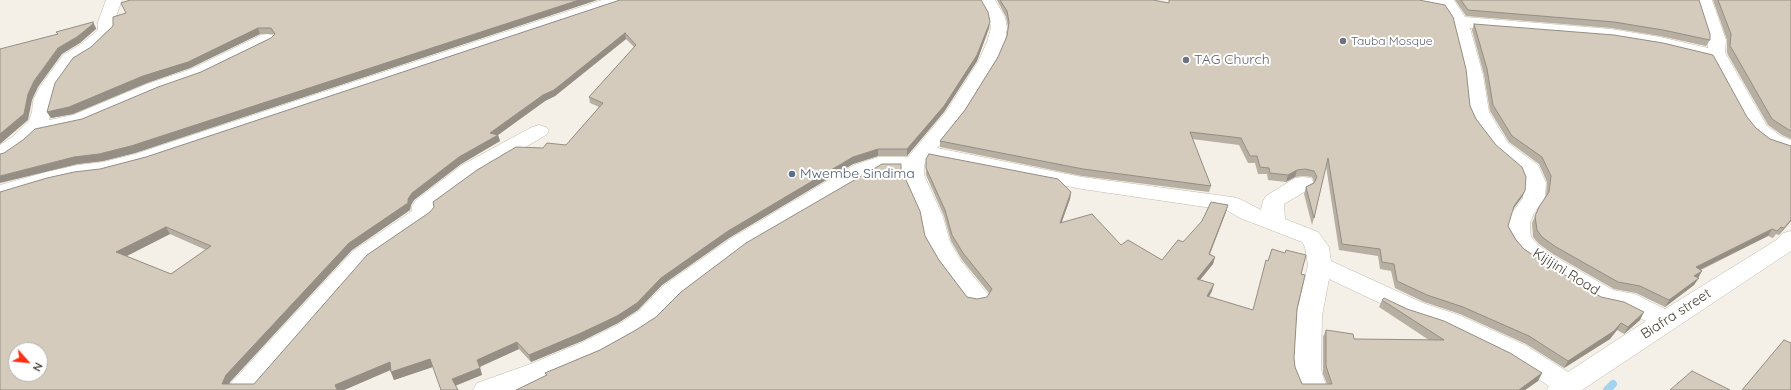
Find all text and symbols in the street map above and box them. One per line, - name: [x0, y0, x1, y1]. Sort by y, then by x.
- place label: Tauba Mosque: [1351, 34, 1433, 48]
- marker: Tauba Mosque: [1338, 36, 1348, 46]
- place label: TAG Church: [1194, 52, 1270, 68]
- marker: TAG Church: [1181, 55, 1191, 65]
- place label: Mwembe Sindima: [800, 166, 915, 182]
- marker: Mwembe Sindima: [787, 169, 797, 179]
- street label: Kijijini Road: [1529, 245, 1603, 299]
- street label: Biafra street: [1638, 285, 1714, 343]
- north arrow: [8, 342, 48, 382]
- text: N: [30, 360, 46, 374]

